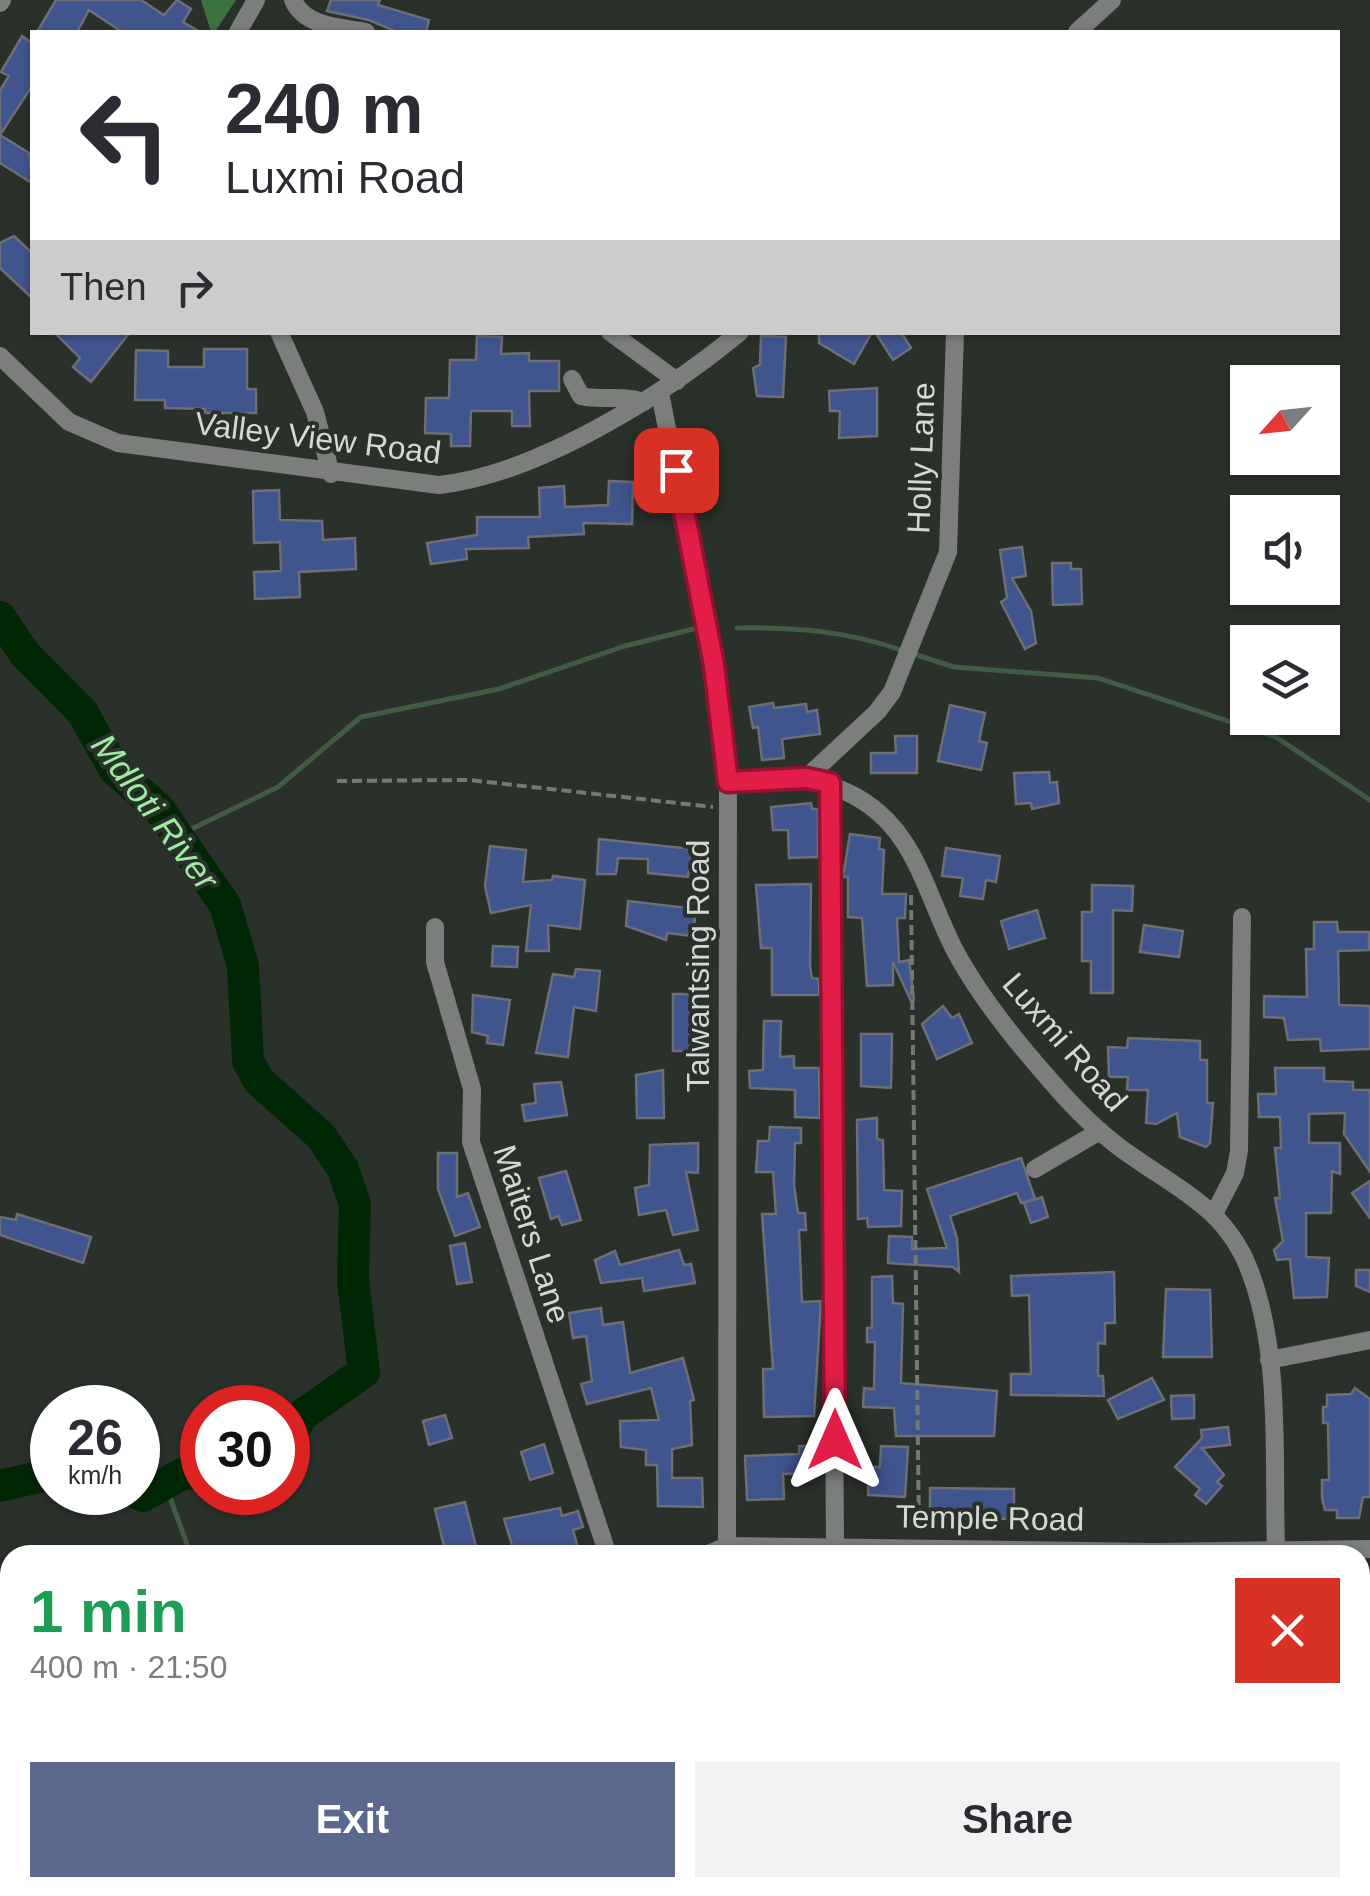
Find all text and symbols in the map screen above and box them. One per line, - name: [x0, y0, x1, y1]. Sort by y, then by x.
- icon: left: [60, 70, 190, 200]
- text: 240 m: [225, 70, 423, 148]
- text: Luxmi Road: [225, 152, 465, 203]
- icon: right: [167, 260, 222, 315]
- text: Then: [60, 266, 147, 308]
- north arrow: [1230, 365, 1340, 475]
- map controls: [1230, 365, 1340, 735]
- street label: Holly Lane: [900, 382, 942, 534]
- street label: Valley View Road: [193, 405, 443, 471]
- pin: [634, 428, 719, 513]
- icon: arrive: [649, 443, 704, 498]
- button: sound: [1230, 495, 1340, 605]
- button: layers: [1230, 625, 1340, 735]
- water label: Mdloti River: [84, 726, 227, 898]
- street label: Talwantsing Road: [680, 840, 716, 1092]
- street label: Luxmi Road: [995, 966, 1135, 1118]
- street label: Maiters Lane: [486, 1140, 578, 1328]
- speed limit sign: 30: [180, 1385, 310, 1515]
- position arrow: [783, 1388, 887, 1492]
- text: 26: [67, 1410, 123, 1466]
- text: km/h: [68, 1461, 122, 1489]
- street label: Temple Road: [895, 1498, 1085, 1538]
- text: 1 min: [30, 1578, 187, 1645]
- button: close: [1235, 1578, 1340, 1683]
- text: 400 m · 21:50: [30, 1649, 227, 1685]
- button: Exit: [30, 1762, 675, 1877]
- button: Share: [695, 1762, 1340, 1877]

